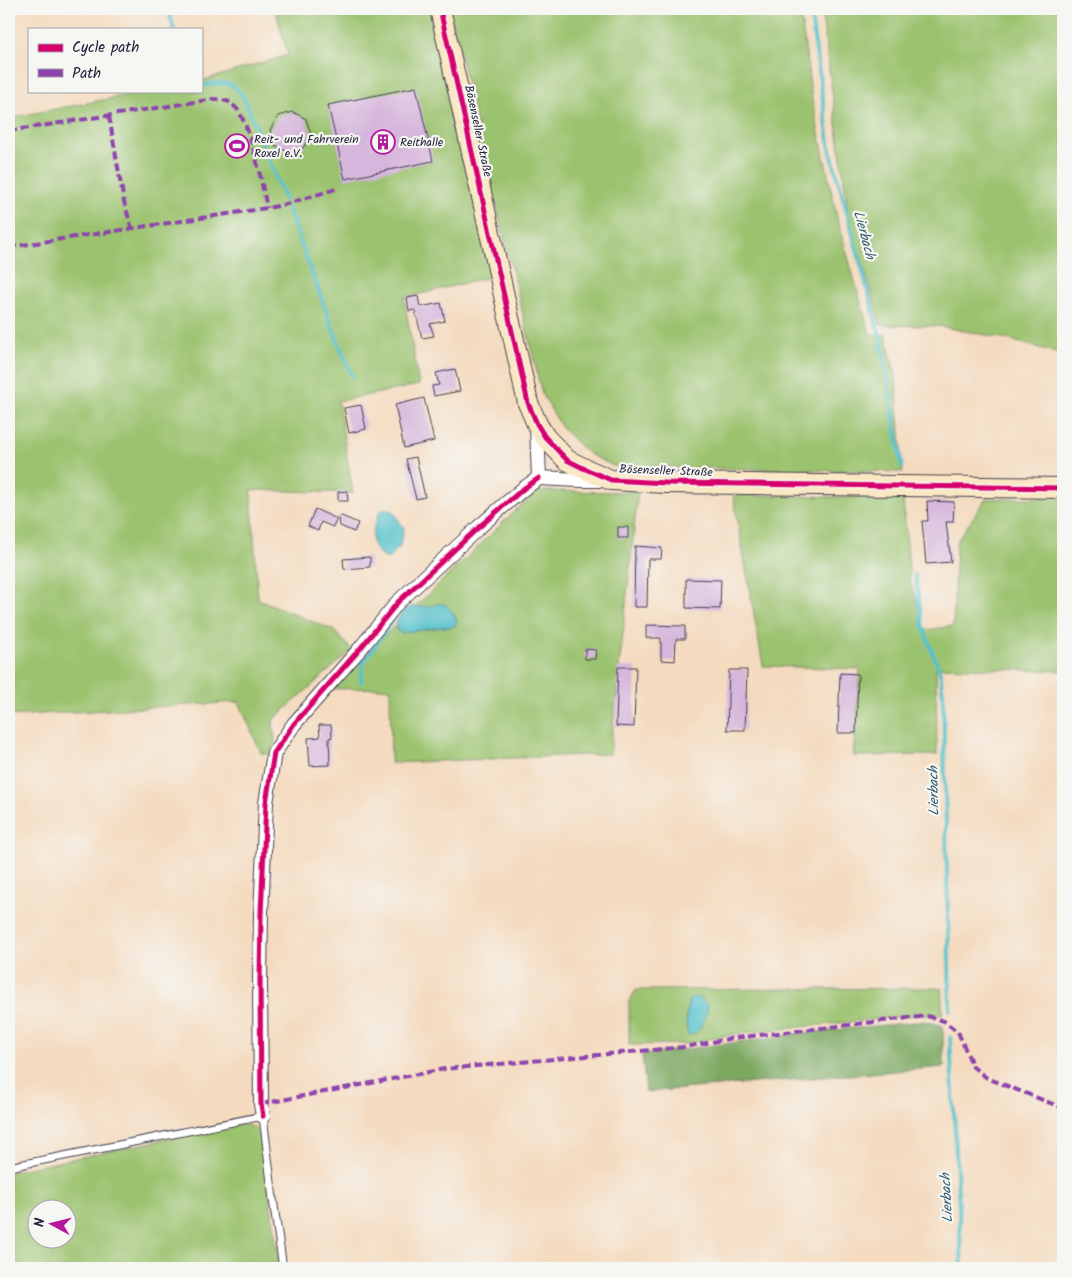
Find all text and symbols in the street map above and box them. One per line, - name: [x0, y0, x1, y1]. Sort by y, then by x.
- legend: [28, 28, 202, 92]
- text: Cycle path: [72, 36, 139, 60]
- text: Path: [72, 62, 101, 86]
- street label: Bösenseller Straße: [459, 83, 497, 179]
- building icon: Reithalle: [370, 129, 396, 155]
- place label: Reit- und Fahrverein Roxel e.V.: [254, 130, 359, 163]
- sports icon: Reit- und Fahrverein Roxel e.V.: [224, 133, 250, 159]
- place label: Reithalle: [400, 133, 444, 152]
- water label: Lierbach: [847, 208, 881, 263]
- street label: Bösenseller Straße: [619, 460, 714, 482]
- water label: Lierbach: [923, 765, 945, 816]
- water label: Lierbach: [935, 1171, 959, 1223]
- north arrow: [28, 1200, 78, 1250]
- text: N: [29, 1217, 52, 1228]

